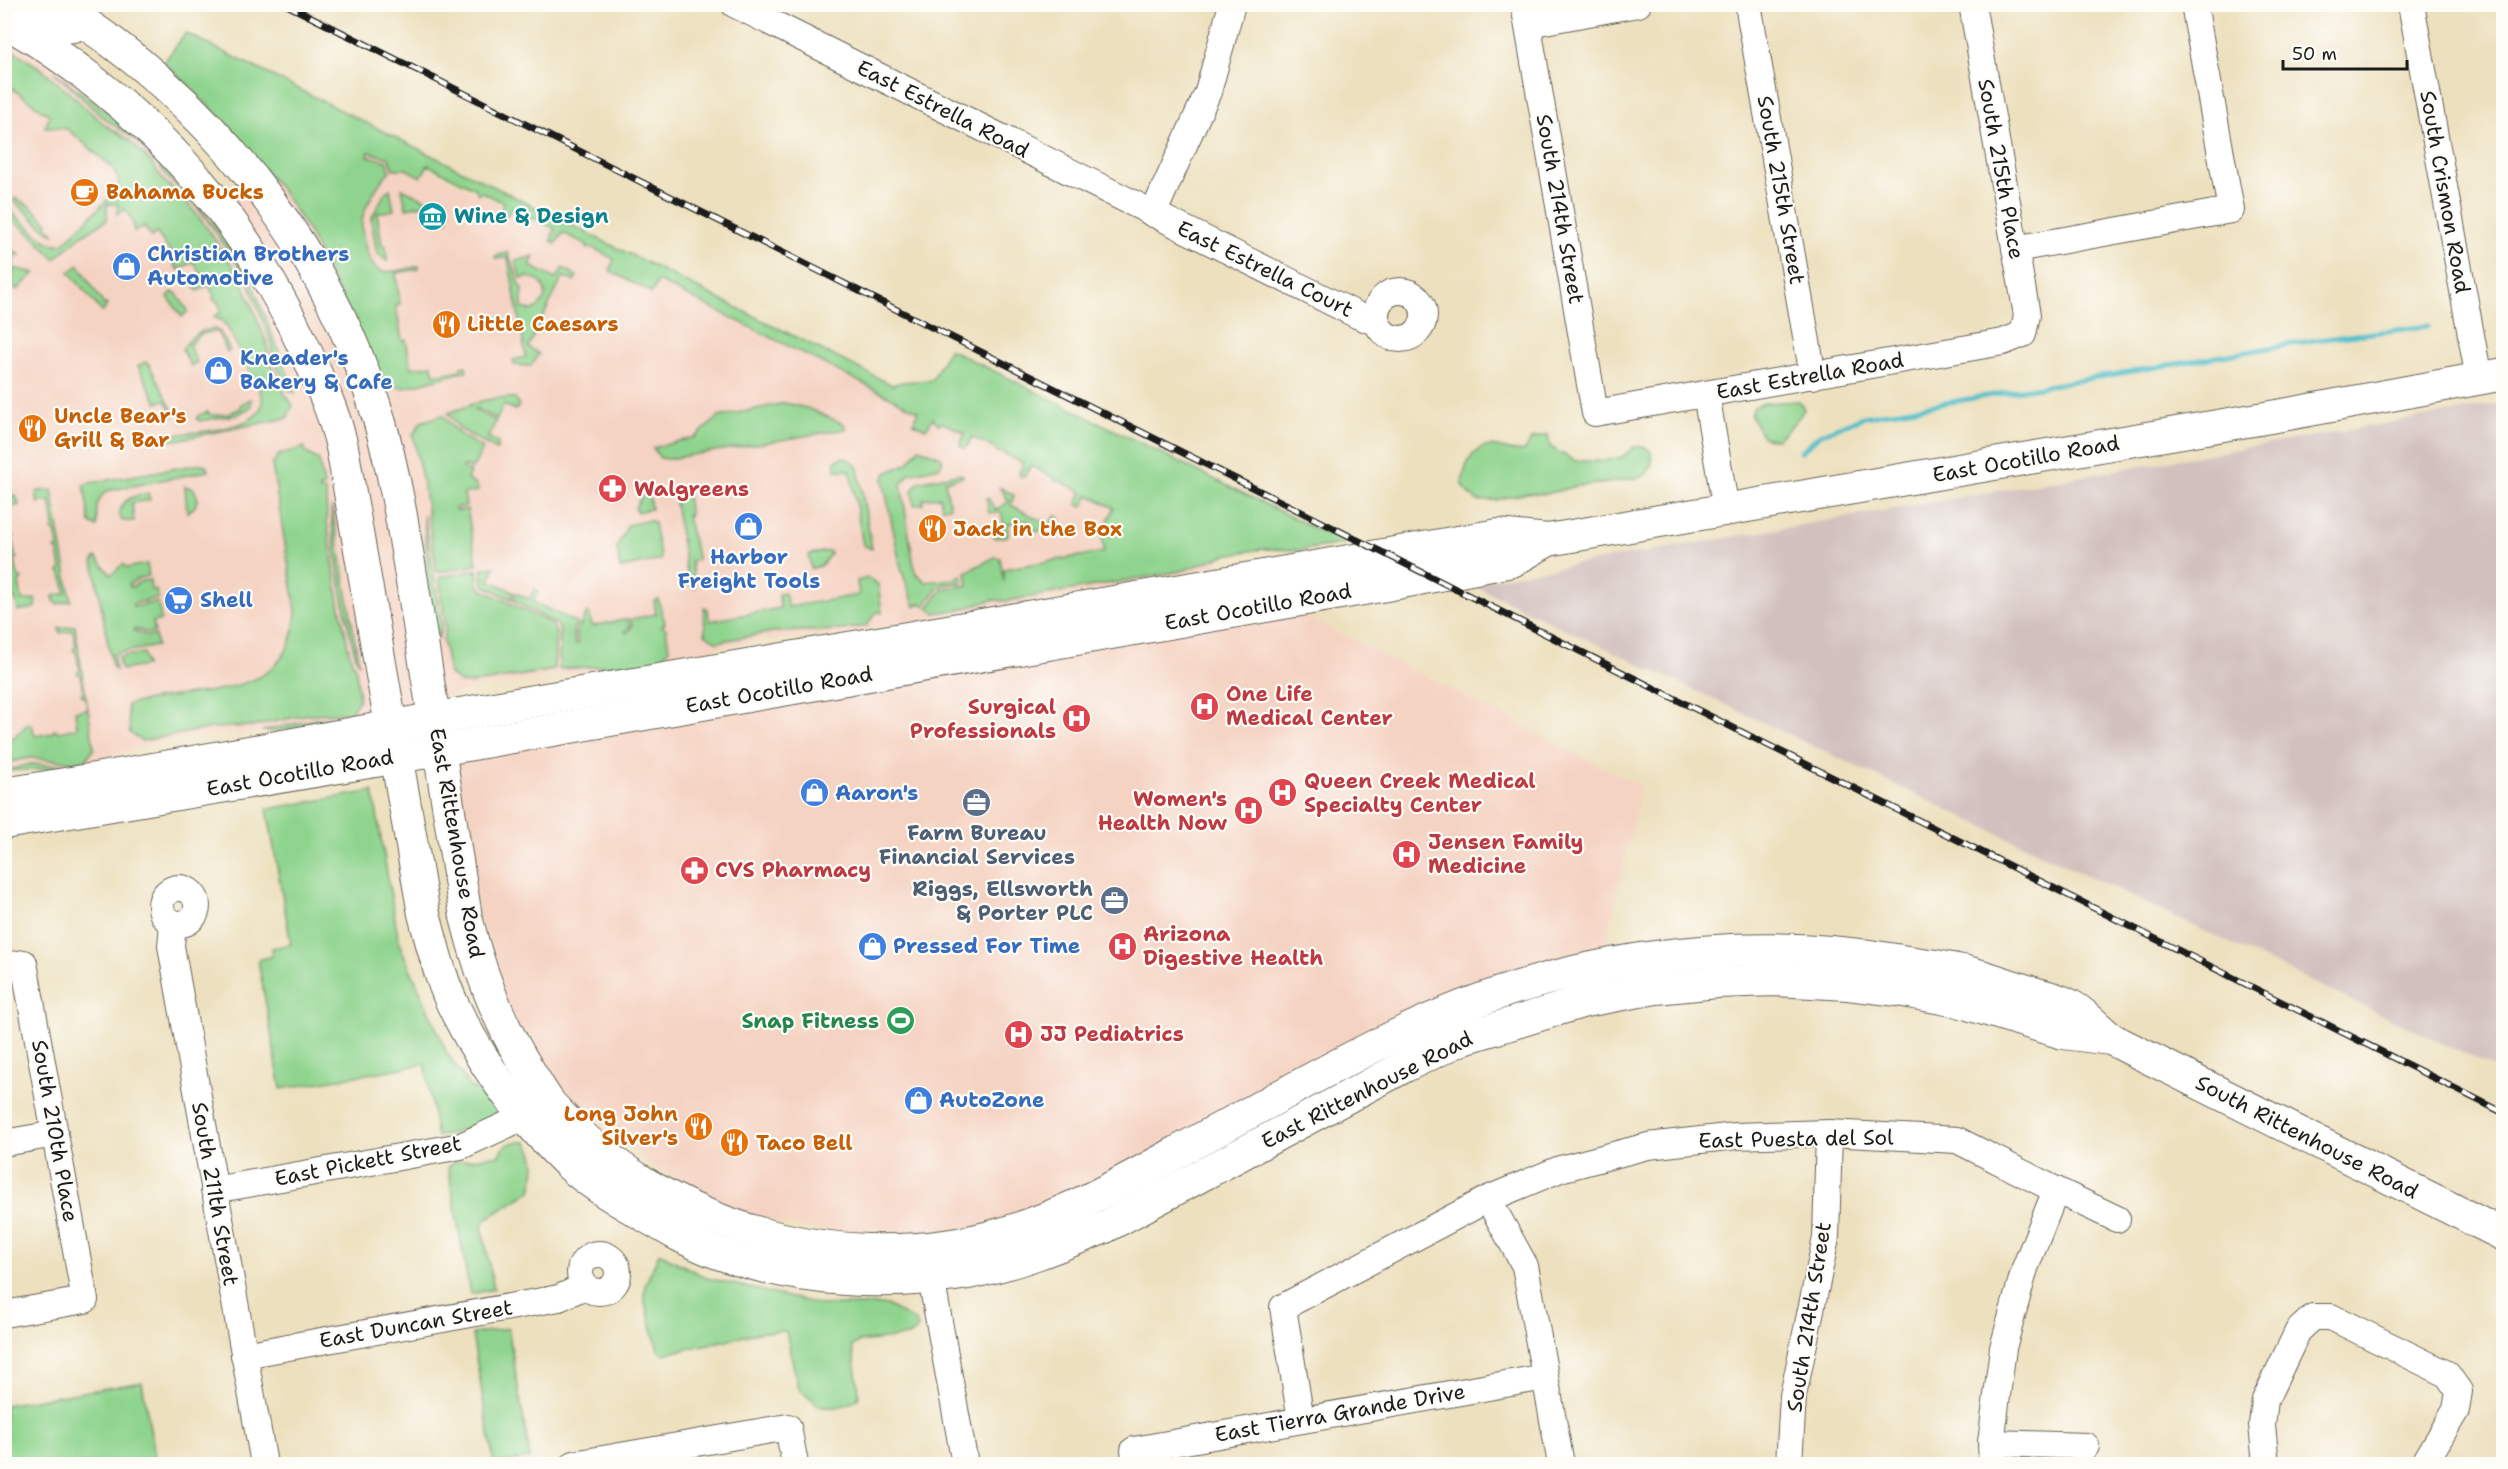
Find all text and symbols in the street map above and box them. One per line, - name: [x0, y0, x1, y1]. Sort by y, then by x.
- scale bar: [2283, 33, 2408, 71]
- text: 50 m: [2292, 42, 2337, 66]
- street label: East Estrella Road: [852, 53, 1034, 165]
- street label: South 215th Place: [1971, 77, 2031, 261]
- street label: South Crismon Road: [2413, 88, 2477, 296]
- street label: South 215th Street: [1751, 93, 1811, 287]
- street label: South 214th Street: [1530, 112, 1590, 306]
- cafe icon: Bahama Bucks: [69, 176, 101, 208]
- place label: Bahama Bucks: [106, 178, 264, 206]
- museum icon: Wine & Design: [417, 200, 449, 232]
- place label: Wine & Design: [454, 202, 609, 230]
- street label: East Estrella Court: [1172, 214, 1358, 324]
- place label: Christian Brothers Automotive: [147, 240, 349, 292]
- shop icon: Christian Brothers Automotive: [110, 250, 142, 282]
- restaurant icon: Little Caesars: [430, 308, 462, 340]
- place label: Little Caesars: [467, 310, 619, 338]
- place label: Kneader's Bakery & Cafe: [240, 344, 393, 396]
- street label: East Estrella Road: [1714, 346, 1906, 406]
- shop icon: Kneader's Bakery & Cafe: [203, 354, 235, 386]
- place label: Uncle Bear's Grill & Bar: [54, 402, 187, 454]
- restaurant icon: Uncle Bear's Grill & Bar: [17, 412, 49, 444]
- street label: East Ocotillo Road: [1930, 429, 2122, 489]
- pharmacy icon: Walgreens: [597, 473, 629, 505]
- place label: Walgreens: [634, 475, 749, 503]
- shop icon: Harbor Freight Tools: [733, 510, 765, 542]
- restaurant icon: Jack in the Box: [916, 513, 948, 545]
- place label: Jack in the Box: [953, 515, 1122, 543]
- place label: Harbor Freight Tools: [678, 543, 820, 595]
- street label: East Ocotillo Road: [1162, 577, 1354, 637]
- supermarket icon: Shell: [163, 584, 195, 616]
- place label: Shell: [200, 586, 253, 614]
- street label: East Ocotillo Road: [683, 660, 875, 720]
- place label: One Life Medical Center: [1226, 680, 1393, 732]
- hospital icon: One Life Medical Center: [1189, 690, 1221, 722]
- place label: Surgical Professionals: [910, 693, 1056, 745]
- hospital icon: Surgical Professionals: [1061, 703, 1093, 735]
- street label: East Rittenhouse Road: [423, 726, 491, 960]
- street label: East Ocotillo Road: [204, 743, 396, 803]
- place label: Queen Creek Medical Specialty Center: [1304, 767, 1536, 819]
- shop icon: Aaron's: [798, 777, 830, 809]
- hospital icon: Queen Creek Medical Specialty Center: [1267, 777, 1299, 809]
- place label: Aaron's: [835, 779, 918, 807]
- place label: Women's Health Now: [1098, 785, 1227, 837]
- office icon: Farm Bureau Financial Services: [961, 786, 993, 818]
- hospital icon: Women's Health Now: [1232, 795, 1264, 827]
- place label: Farm Bureau Financial Services: [879, 819, 1075, 871]
- place label: Jensen Family Medicine: [1428, 828, 1583, 880]
- hospital icon: Jensen Family Medicine: [1391, 838, 1423, 870]
- pharmacy icon: CVS Pharmacy: [678, 854, 710, 886]
- place label: CVS Pharmacy: [715, 856, 871, 884]
- place label: Riggs, Ellsworth & Porter PLC: [912, 875, 1093, 927]
- office icon: Riggs, Ellsworth & Porter PLC: [1098, 885, 1130, 917]
- place label: Arizona Digestive Health: [1143, 920, 1323, 972]
- shop icon: Pressed For Time: [856, 930, 888, 962]
- hospital icon: Arizona Digestive Health: [1106, 930, 1138, 962]
- place label: Pressed For Time: [893, 932, 1080, 960]
- sports icon: Snap Fitness: [884, 1005, 916, 1037]
- place label: Snap Fitness: [741, 1007, 879, 1035]
- hospital icon: JJ Pediatrics: [1003, 1018, 1035, 1050]
- place label: JJ Pediatrics: [1040, 1020, 1184, 1048]
- street label: East Rittenhouse Road: [1257, 1025, 1477, 1155]
- street label: South 210th Place: [25, 1038, 85, 1224]
- street label: South Rittenhouse Road: [2191, 1069, 2423, 1205]
- shop icon: AutoZone: [902, 1084, 934, 1116]
- place label: AutoZone: [939, 1086, 1044, 1114]
- street label: South 211th Street: [185, 1100, 245, 1288]
- place label: Long John Silver's: [564, 1100, 678, 1152]
- restaurant icon: Long John Silver's: [683, 1110, 715, 1142]
- street label: East Puesta del Sol: [1698, 1123, 1894, 1155]
- restaurant icon: Taco Bell: [719, 1127, 751, 1159]
- street label: East Pickett Street: [272, 1129, 464, 1193]
- place label: Taco Bell: [756, 1129, 852, 1157]
- street label: South 214th Street: [1780, 1220, 1838, 1414]
- street label: East Duncan Street: [317, 1293, 515, 1355]
- street label: East Tierra Grande Drive: [1213, 1377, 1467, 1449]

